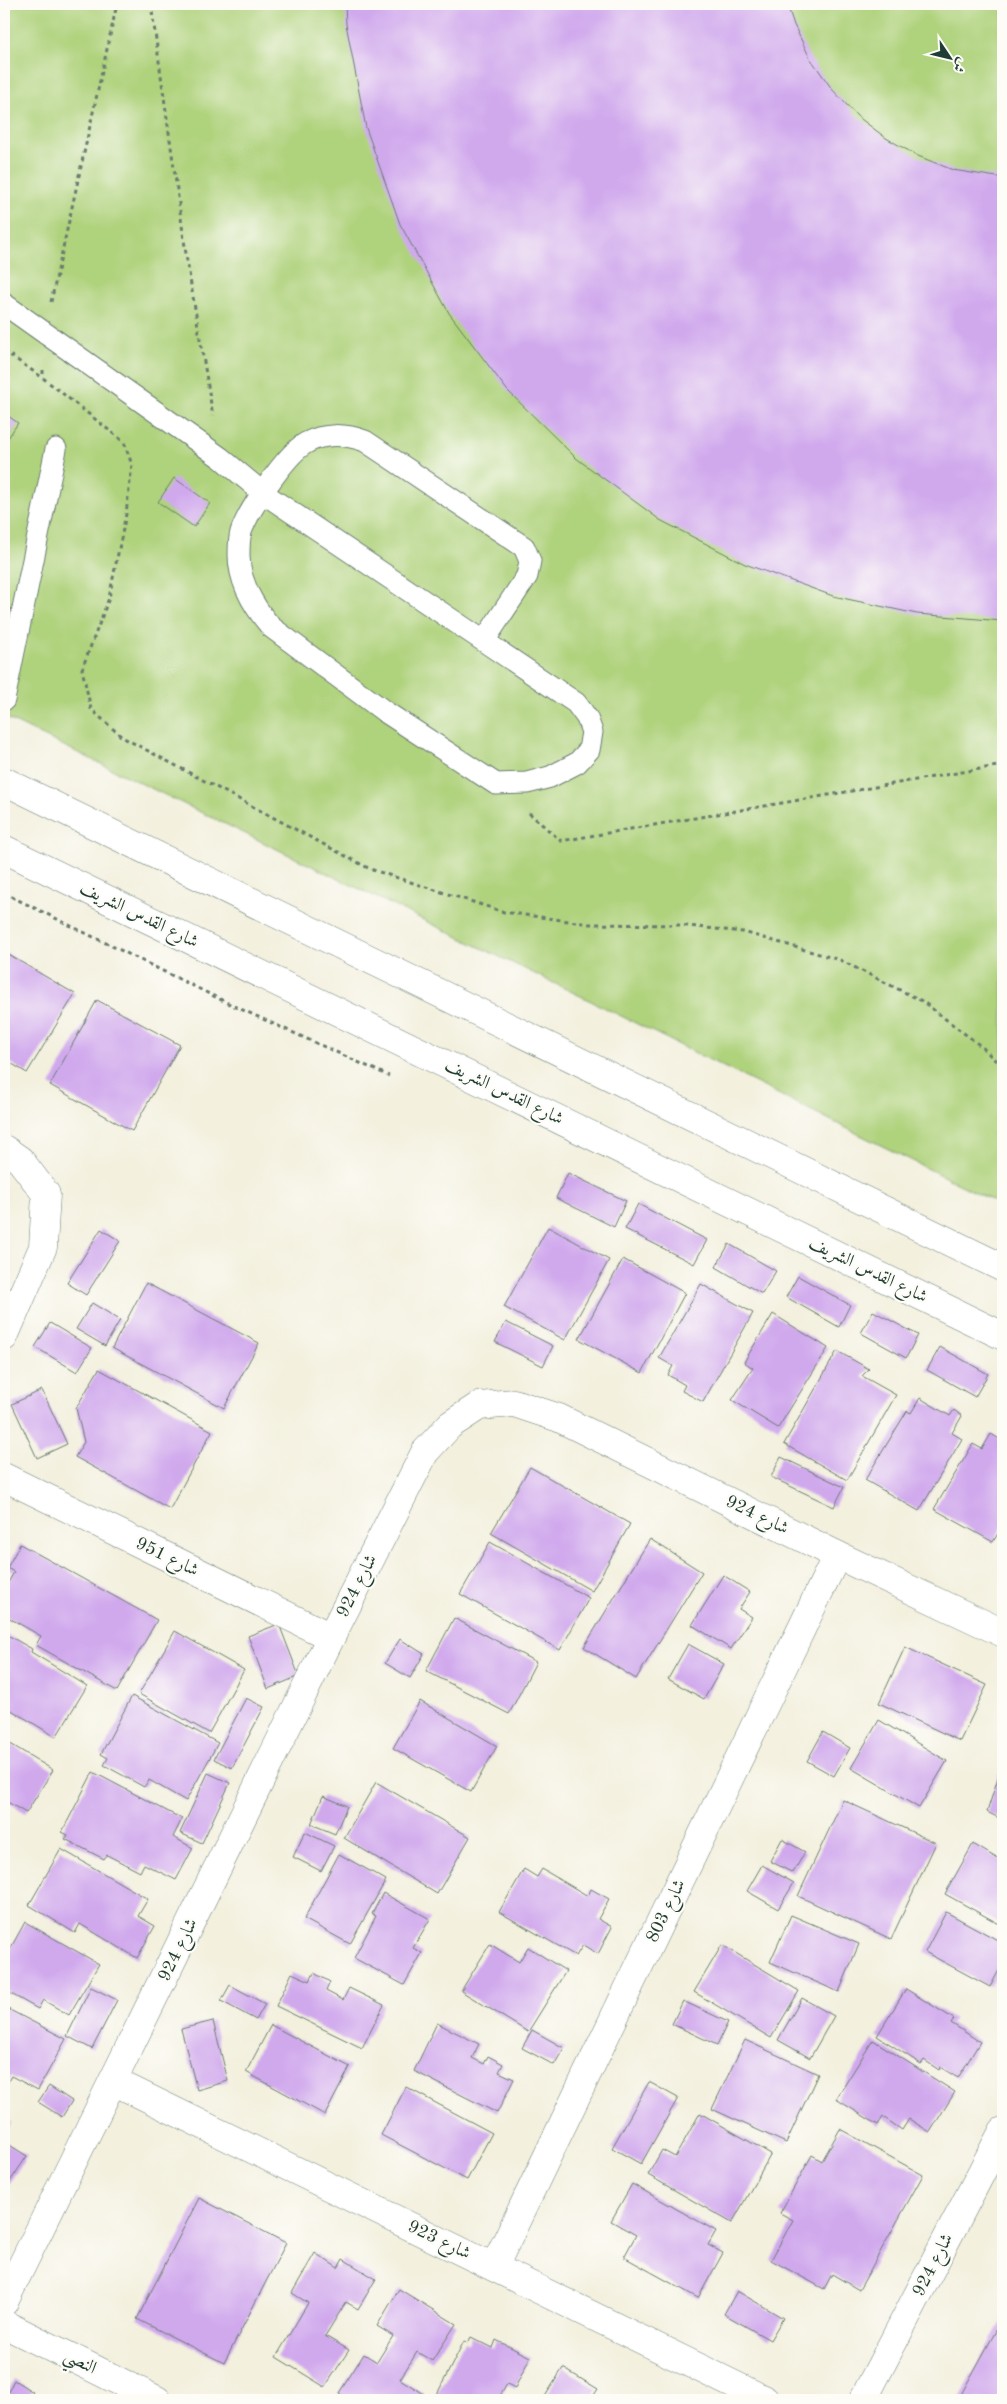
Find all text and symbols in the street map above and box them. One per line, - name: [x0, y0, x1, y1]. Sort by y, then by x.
- north arrow: [924, 32, 974, 82]
- text: ش: [950, 55, 970, 75]
- street label: شارع القدس الشريف: [75, 879, 201, 956]
- street label: شارع القدس الشريف: [440, 1056, 566, 1133]
- street label: شارع القدس الشريف: [804, 1234, 930, 1311]
- street label: شارع 924: [720, 1492, 791, 1542]
- street label: شارع 951: [130, 1534, 201, 1584]
- street label: شارع 924: [334, 1552, 385, 1622]
- street label: شارع 803: [643, 1877, 693, 1948]
- street label: شارع 924: [155, 1916, 205, 1987]
- street label: شارع 923: [402, 2217, 473, 2267]
- street label: شارع 924: [910, 2231, 961, 2301]
- street label: النصي: [58, 2347, 99, 2384]

